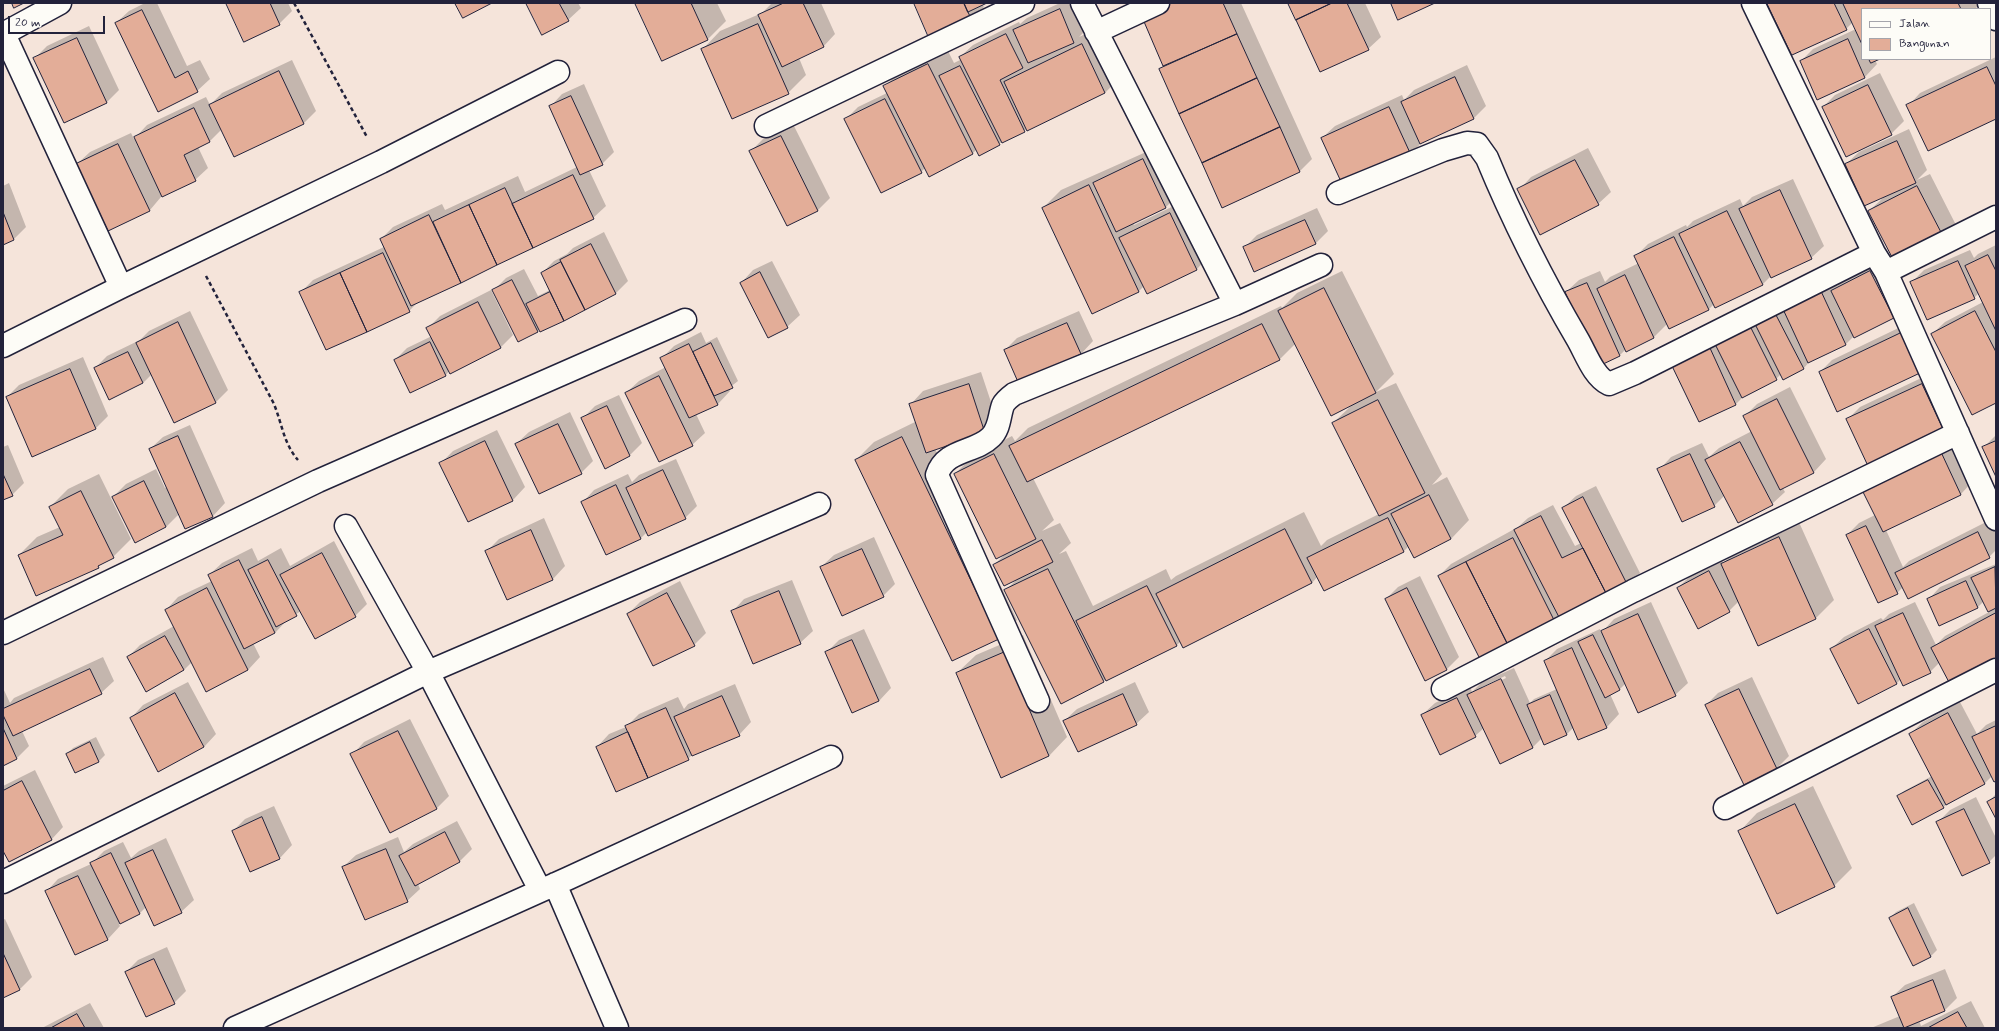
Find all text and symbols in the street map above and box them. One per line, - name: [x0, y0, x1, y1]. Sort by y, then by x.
- scale bar: [10, 8, 107, 34]
- legend: [1861, 8, 1991, 60]
- text: 20 m: [15, 15, 41, 31]
- text: Jalan: [1899, 16, 1930, 32]
- text: Bangunan: [1899, 36, 1950, 52]

